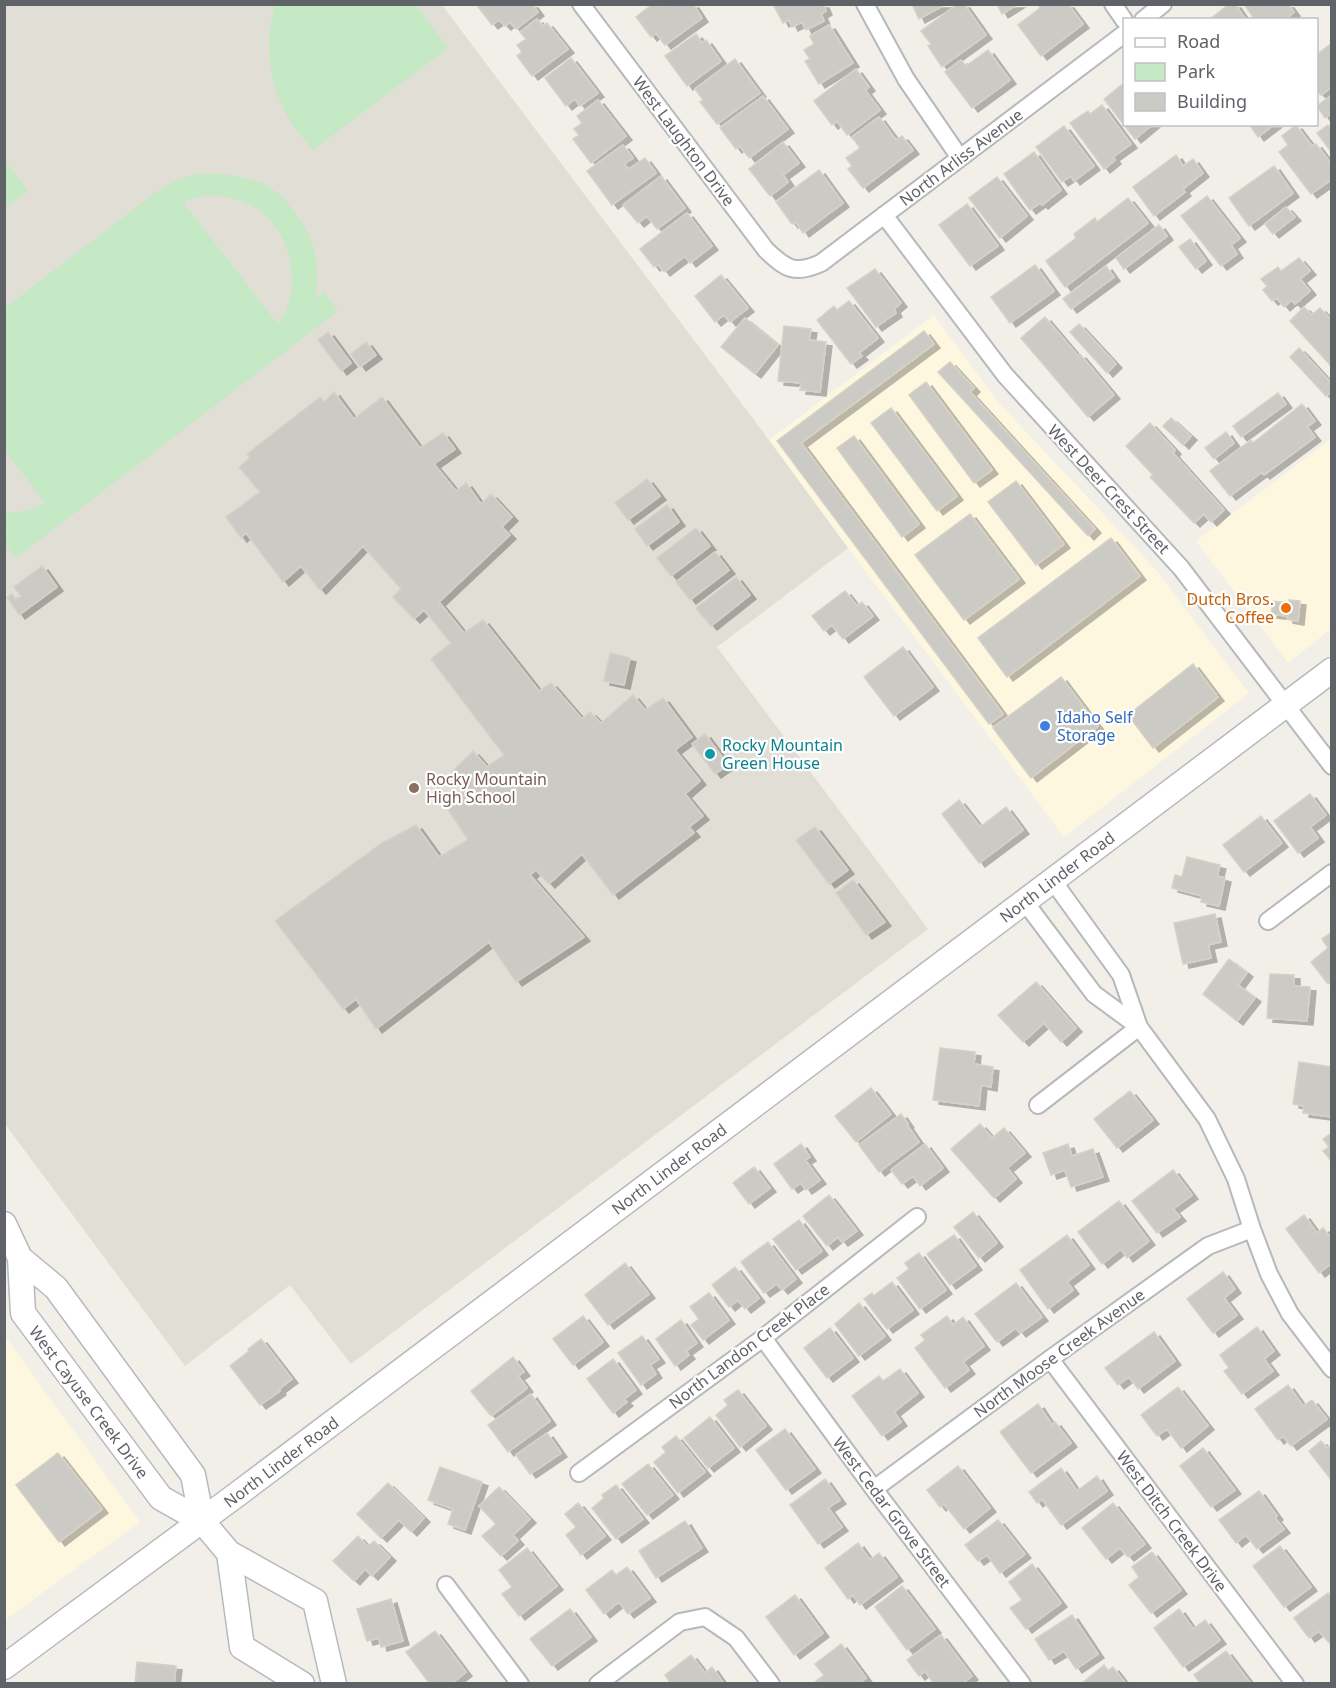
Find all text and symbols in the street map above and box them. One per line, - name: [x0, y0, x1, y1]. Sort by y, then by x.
- legend: [1123, 18, 1318, 126]
- text: Road: [1177, 29, 1220, 53]
- text: Park: [1177, 59, 1215, 83]
- street label: West Laughton Drive: [628, 72, 740, 210]
- text: Building: [1177, 89, 1247, 113]
- street label: North Arliss Avenue: [895, 103, 1027, 211]
- street label: West Deer Crest Street: [1043, 420, 1175, 559]
- place label: Dutch Bros. Coffee: [1187, 588, 1274, 628]
- marker: Dutch Bros. Coffee: [1279, 601, 1293, 615]
- place label: Idaho Self Storage: [1057, 706, 1134, 746]
- marker: Idaho Self Storage: [1038, 719, 1052, 733]
- place label: Rocky Mountain Green House: [722, 734, 843, 774]
- marker: Rocky Mountain Green House: [703, 747, 717, 761]
- place label: Rocky Mountain High School: [426, 768, 547, 808]
- marker: Rocky Mountain High School: [407, 781, 421, 795]
- street label: North Linder Road: [995, 826, 1119, 928]
- street label: North Linder Road: [607, 1118, 731, 1220]
- street label: North Landon Creek Place: [664, 1278, 834, 1414]
- street label: North Moose Creek Avenue: [969, 1283, 1149, 1423]
- street label: West Cayuse Creek Drive: [24, 1321, 154, 1483]
- street label: North Linder Road: [219, 1411, 343, 1513]
- street label: West Cedar Grove Street: [828, 1432, 956, 1592]
- street label: West Ditch Creek Drive: [1112, 1446, 1232, 1596]

